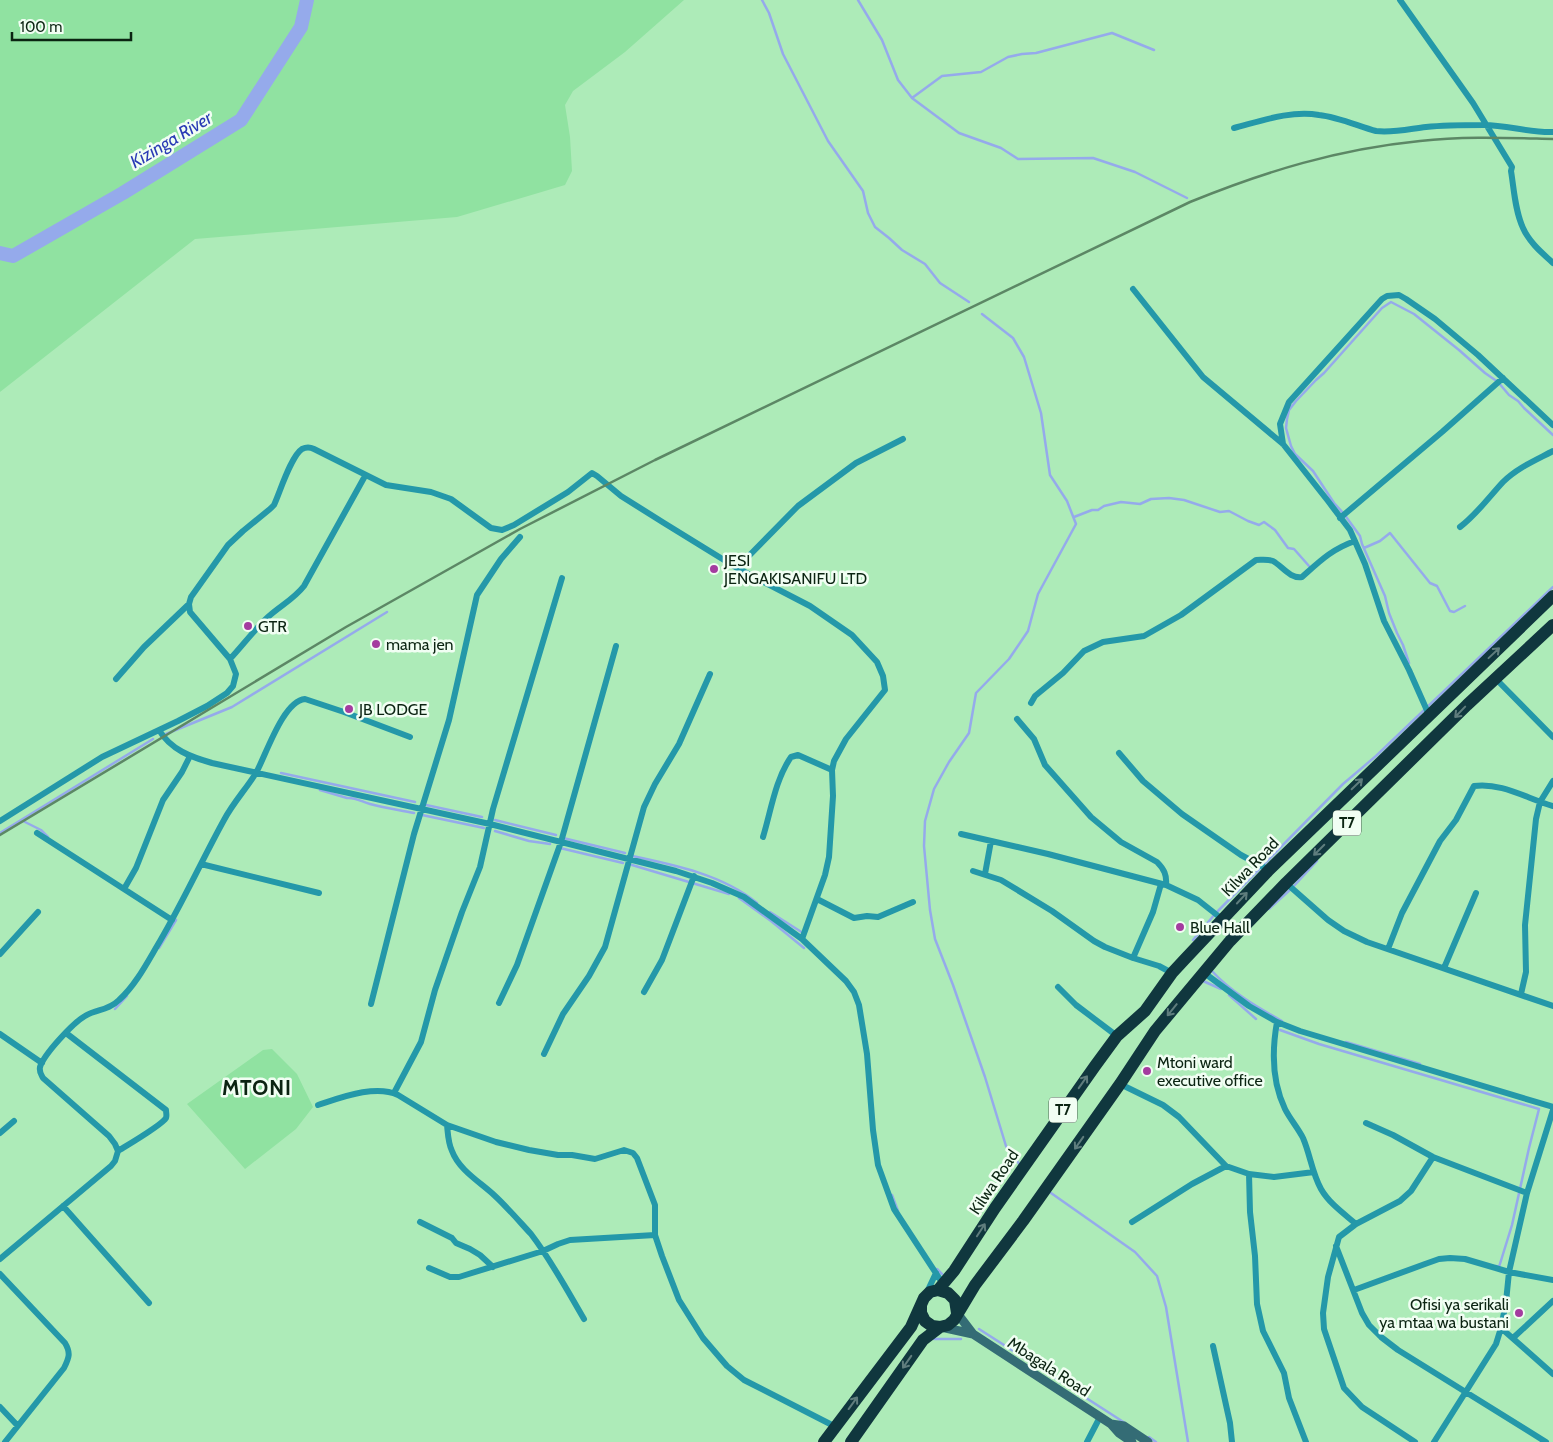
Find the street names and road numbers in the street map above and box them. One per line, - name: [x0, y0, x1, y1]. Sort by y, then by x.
- road number: T7: [1333, 810, 1361, 836]
- street label: Kilwa Road: [1217, 834, 1283, 900]
- road number: T7: [1049, 1098, 1077, 1122]
- street label: Kilwa Road: [965, 1146, 1023, 1218]
- street label: Mbagala Road: [1004, 1333, 1094, 1401]

